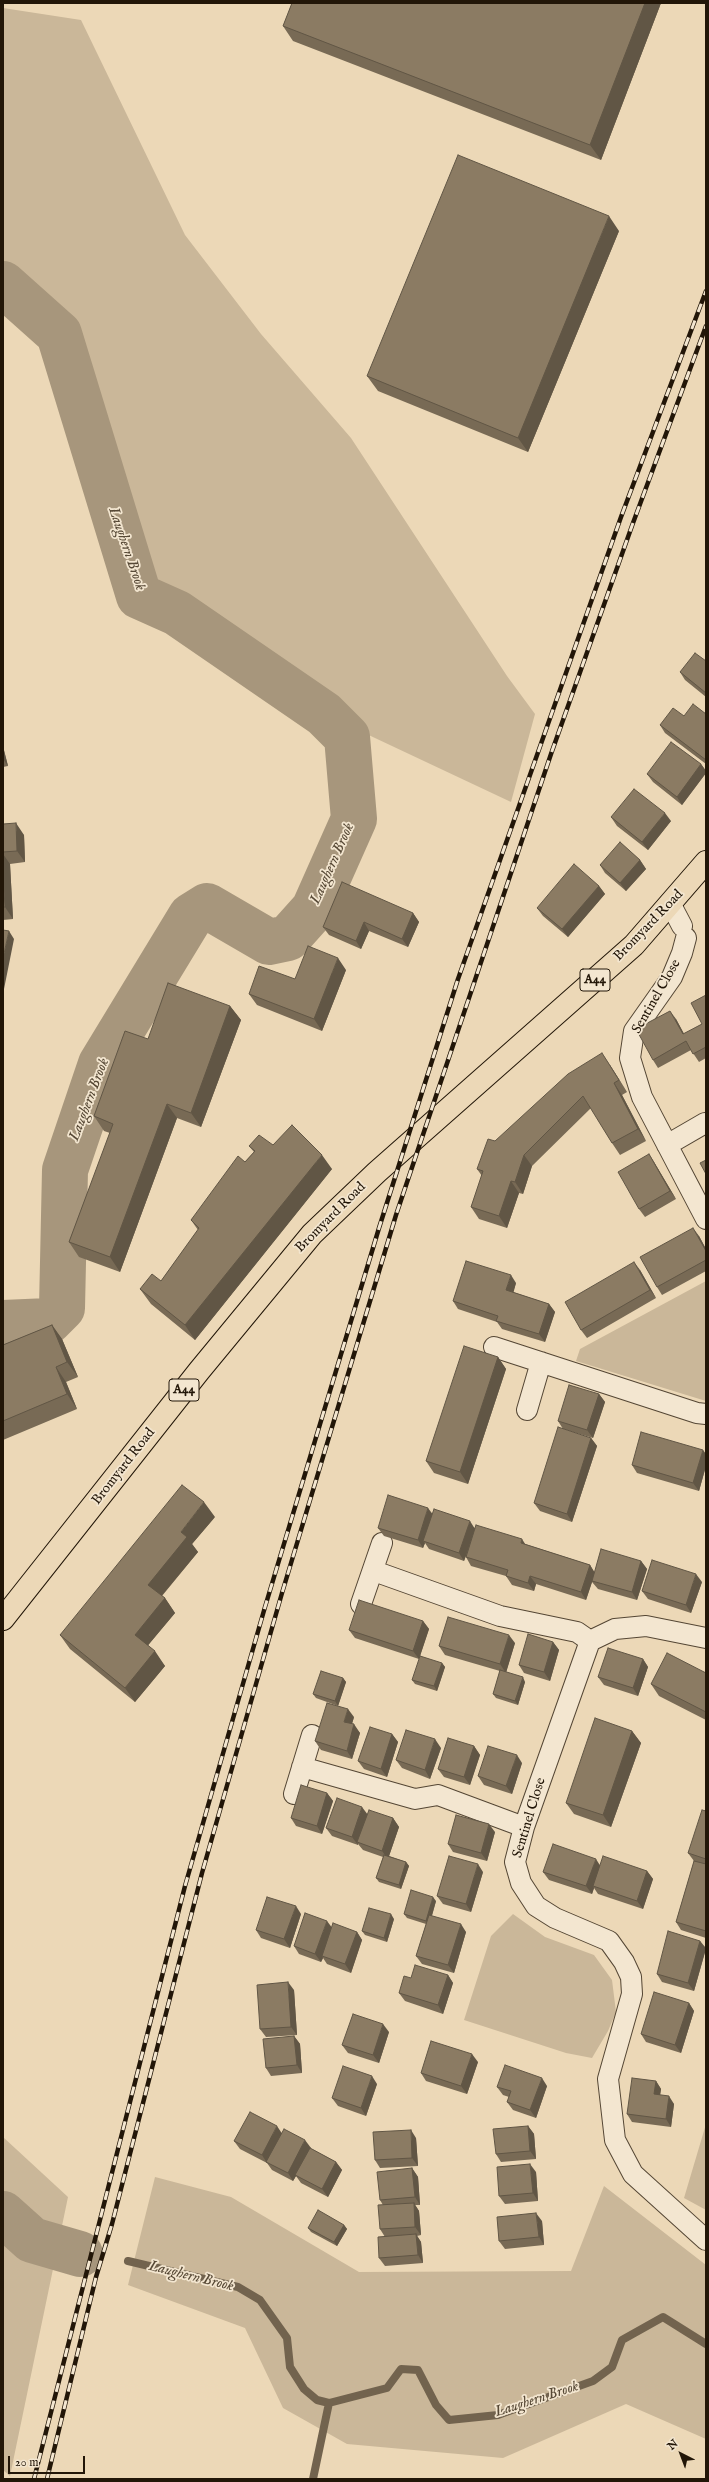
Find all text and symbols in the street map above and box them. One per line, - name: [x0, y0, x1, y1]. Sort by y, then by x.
- water label: Laughern Brook: [103, 505, 149, 593]
- water label: Laughern Brook: [307, 821, 359, 907]
- street label: Bromyard Road: [611, 887, 687, 965]
- street label: Sentinel Close: [629, 957, 685, 1037]
- road number: A44: [580, 969, 610, 991]
- water label: Laughern Brook: [66, 1056, 114, 1144]
- street label: Bromyard Road: [292, 1179, 370, 1257]
- road number: A44: [169, 1379, 199, 1401]
- street label: Bromyard Road: [89, 1425, 159, 1509]
- street label: Sentinel Close: [510, 1776, 550, 1860]
- water label: Laughern Brook: [147, 2258, 235, 2296]
- water label: Laughern Brook: [493, 2378, 581, 2422]
- north arrow: [661, 2434, 701, 2474]
- text: N: [665, 2437, 681, 2453]
- scale bar: [10, 2448, 87, 2474]
- text: 20 m: [15, 2455, 38, 2470]

